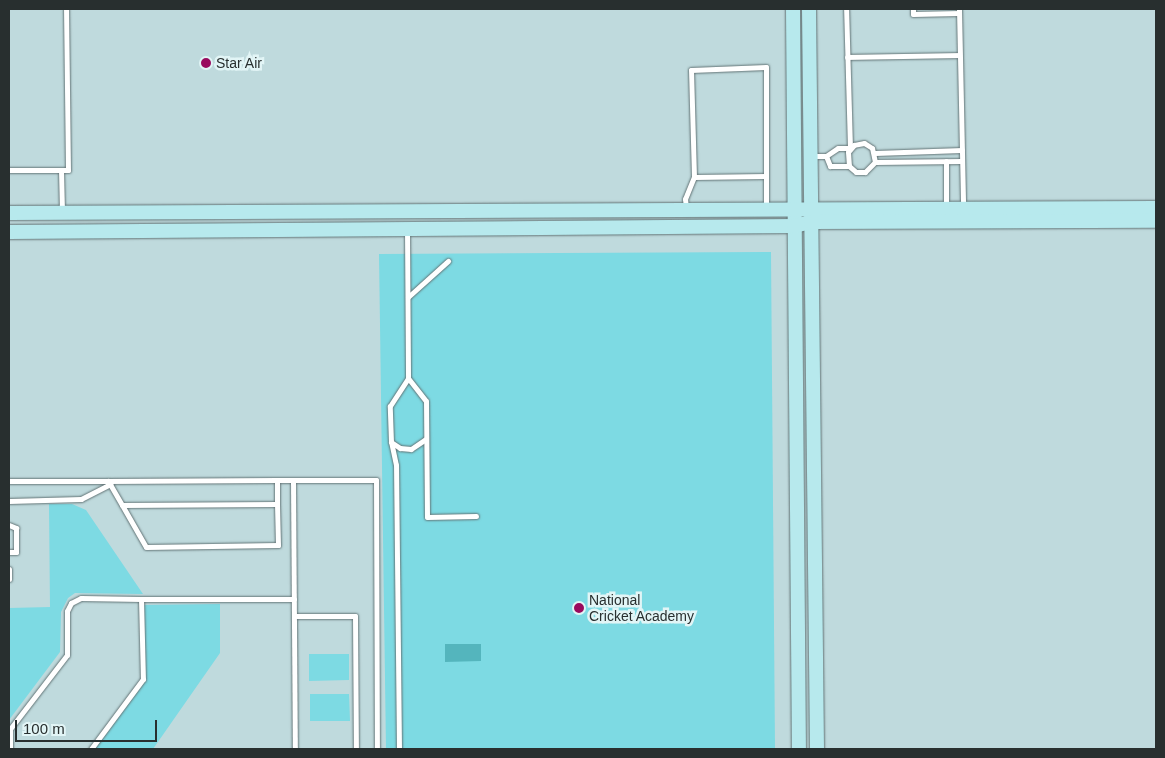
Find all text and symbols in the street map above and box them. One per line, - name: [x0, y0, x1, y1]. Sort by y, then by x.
- place label: Star Air: [216, 55, 263, 71]
- marker: Star Air: [200, 57, 212, 69]
- place label: National Cricket Academy: [589, 592, 695, 624]
- marker: National Cricket Academy: [573, 602, 585, 614]
- scale bar: [18, 710, 160, 742]
- text: 100 m: [23, 720, 65, 737]

